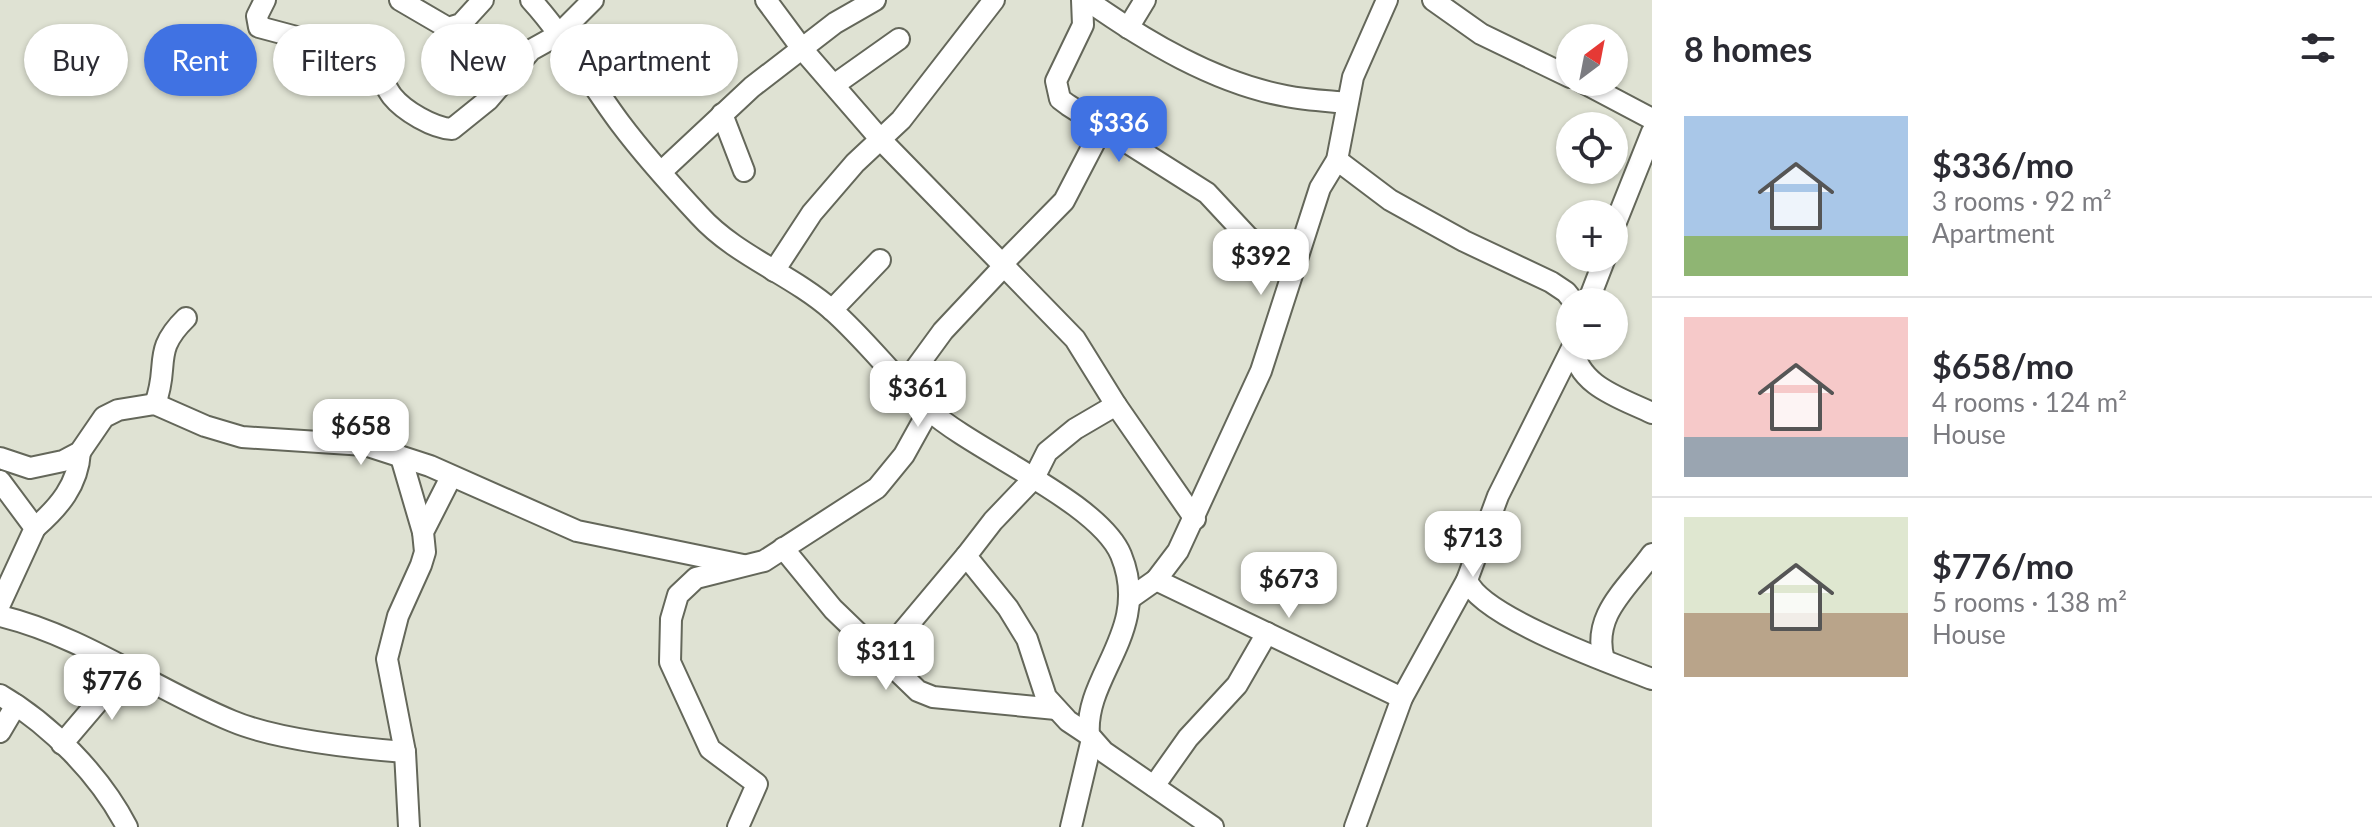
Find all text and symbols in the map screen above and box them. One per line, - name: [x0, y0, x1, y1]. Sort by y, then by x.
- chip: Buy: [24, 24, 128, 96]
- chip: Rent: [144, 24, 257, 96]
- chip: Filters: [273, 24, 405, 96]
- chip: New: [421, 24, 534, 96]
- chip: Apartment: [550, 24, 738, 96]
- north arrow: [1556, 24, 1628, 96]
- map controls: [1556, 24, 1628, 360]
- icon: filters: [2296, 26, 2340, 70]
- text: 8 homes: [1684, 28, 1812, 69]
- pin: $336: [1072, 96, 1166, 164]
- text: $336: [1089, 106, 1149, 138]
- button: locate: [1556, 112, 1628, 184]
- text: $336/mo: [1932, 144, 2074, 185]
- icon: home: [1748, 148, 1844, 244]
- text: 3 rooms · 92 m²: [1932, 185, 2112, 217]
- button: +: [1556, 200, 1628, 272]
- text: Apartment: [1932, 217, 2055, 249]
- pin: $392: [1214, 229, 1308, 297]
- text: $392: [1231, 239, 1291, 271]
- button: −: [1556, 288, 1628, 360]
- text: $658/mo: [1932, 345, 2074, 386]
- icon: home: [1748, 349, 1844, 445]
- pin: $361: [871, 361, 965, 429]
- text: $361: [888, 371, 948, 403]
- text: 4 rooms · 124 m²: [1932, 386, 2127, 418]
- pin: $658: [314, 399, 408, 467]
- text: $658: [331, 409, 391, 441]
- text: House: [1932, 418, 2006, 450]
- pin: $713: [1426, 511, 1520, 579]
- text: $713: [1443, 521, 1503, 553]
- text: $776/mo: [1932, 545, 2074, 586]
- icon: home: [1748, 549, 1844, 645]
- pin: $673: [1242, 552, 1336, 620]
- text: $673: [1259, 562, 1319, 594]
- text: 5 rooms · 138 m²: [1932, 586, 2127, 618]
- text: House: [1932, 618, 2006, 650]
- pin: $311: [839, 624, 933, 692]
- text: $311: [856, 634, 916, 666]
- pin: $776: [65, 654, 159, 722]
- text: $776: [82, 664, 142, 696]

